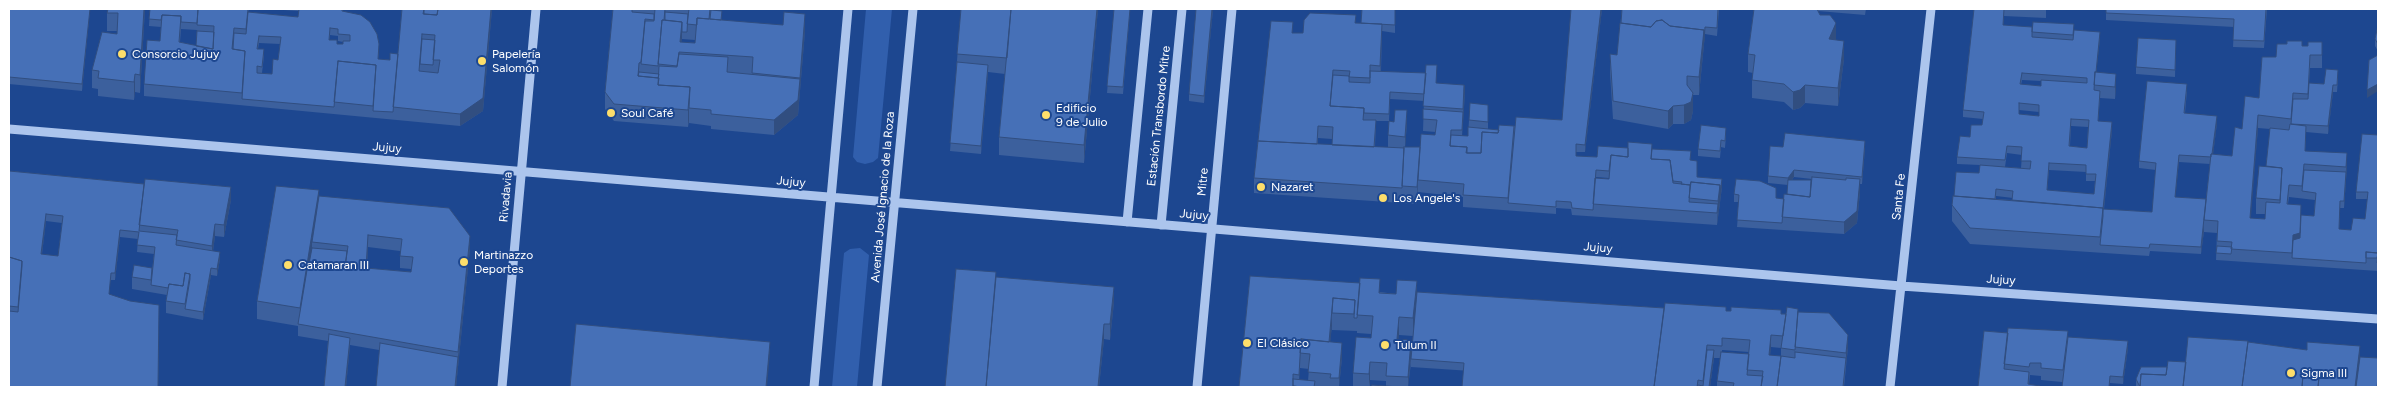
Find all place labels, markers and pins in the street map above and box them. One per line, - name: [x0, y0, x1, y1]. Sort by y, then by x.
- place label: Consorcio Jujuy: [132, 47, 219, 61]
- place label: Papelería Salomón: [492, 47, 541, 75]
- marker: Consorcio Jujuy: [116, 48, 128, 60]
- marker: Papelería Salomón: [476, 55, 488, 67]
- place label: Edificio 9 de Julio: [1056, 101, 1108, 129]
- place label: Soul Café: [621, 106, 673, 120]
- marker: Soul Café: [605, 107, 617, 119]
- marker: Edificio 9 de Julio: [1040, 109, 1052, 121]
- place label: Nazaret: [1271, 180, 1314, 194]
- marker: Nazaret: [1255, 181, 1267, 193]
- place label: Los Angele's: [1393, 191, 1460, 205]
- marker: Los Angele's: [1377, 192, 1389, 204]
- place label: Martinazzo Deportes: [474, 248, 533, 276]
- marker: Martinazzo Deportes: [458, 256, 470, 268]
- place label: Catamaran III: [298, 258, 369, 272]
- marker: Catamaran III: [282, 259, 294, 271]
- place label: El Clásico: [1257, 336, 1309, 350]
- marker: El Clásico: [1241, 337, 1253, 349]
- place label: Tulum II: [1395, 338, 1437, 352]
- marker: Tulum II: [1379, 339, 1391, 351]
- place label: Sigma III: [2301, 366, 2347, 380]
- marker: Sigma III: [2285, 367, 2297, 379]

